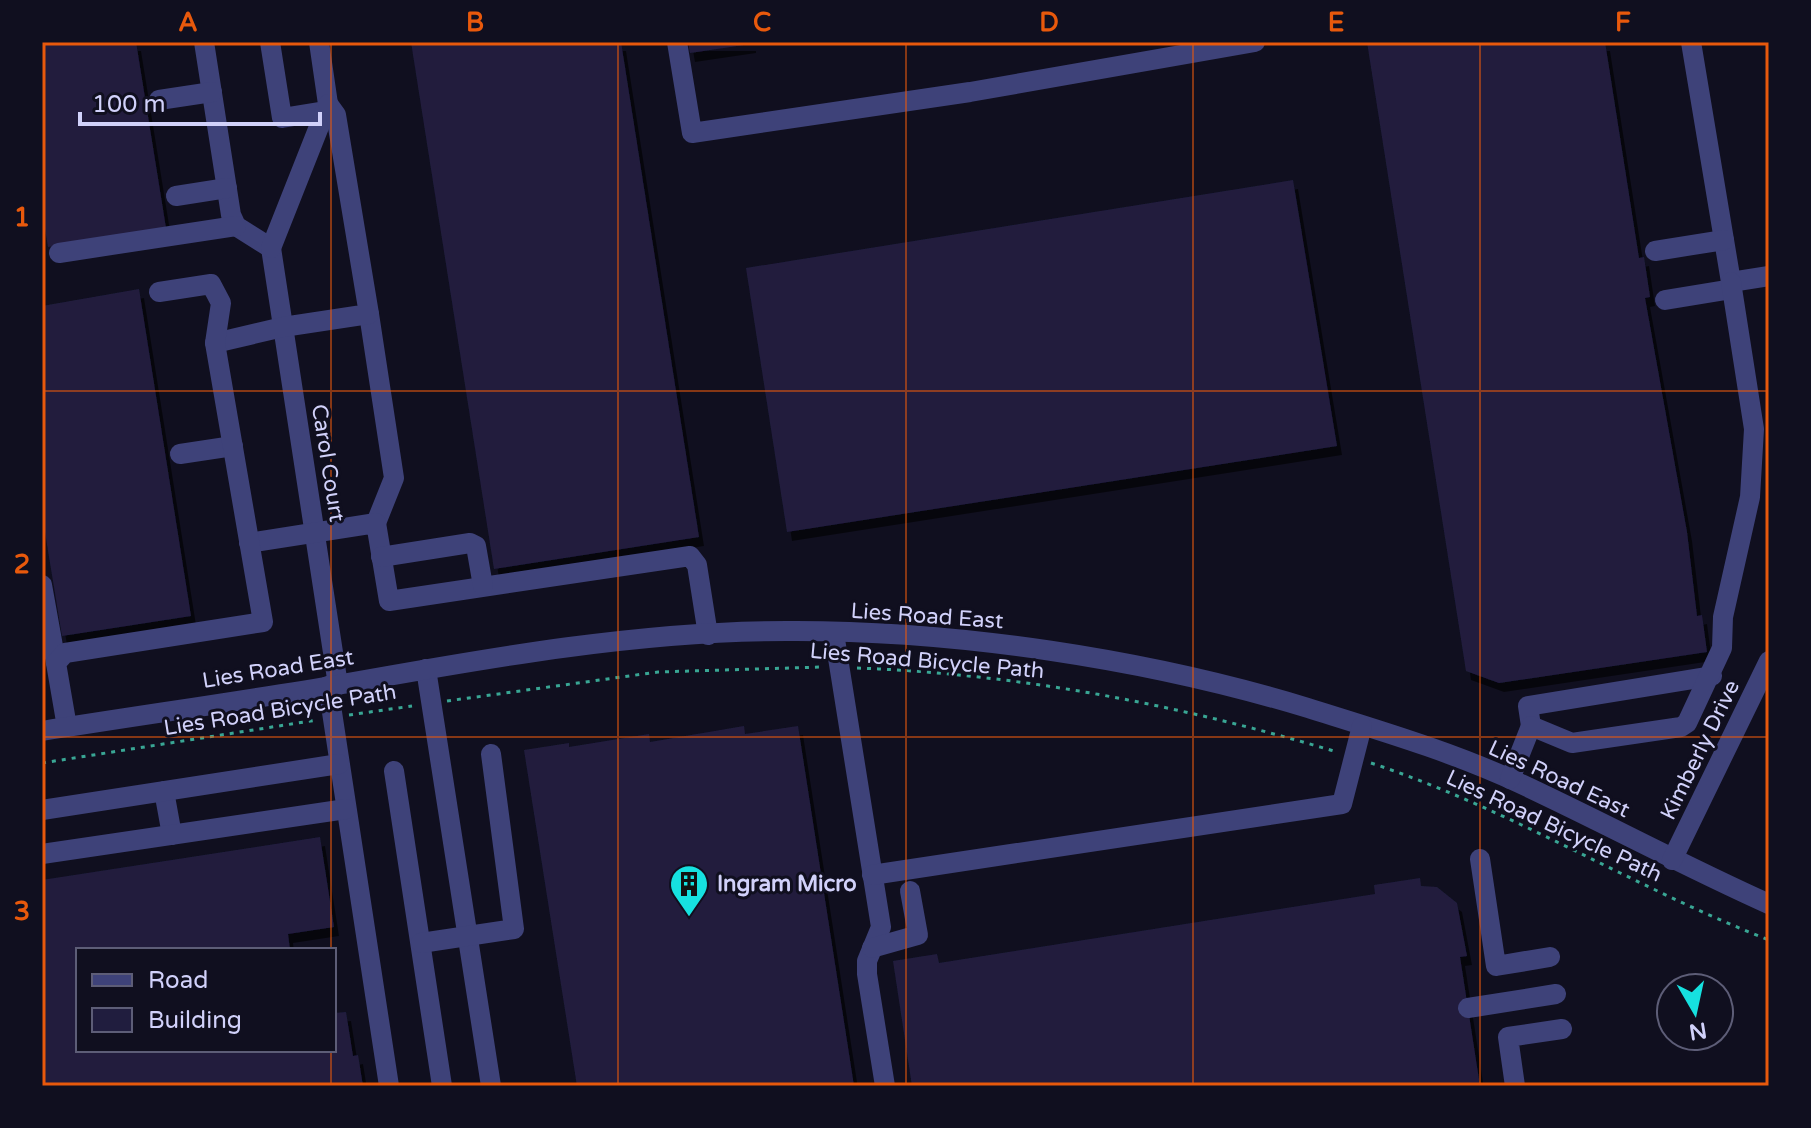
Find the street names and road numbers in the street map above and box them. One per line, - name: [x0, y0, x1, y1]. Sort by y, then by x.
- street label: Carol Court: [306, 402, 350, 524]
- street label: Lies Road East: [850, 598, 1004, 634]
- street label: Lies Road Bicycle Path: [809, 638, 1045, 684]
- street label: Lies Road East: [200, 644, 356, 694]
- street label: Kimberly Drive: [1655, 676, 1745, 824]
- street label: Lies Road Bicycle Path: [162, 679, 398, 741]
- street label: Lies Road East: [1484, 735, 1634, 823]
- street label: Lies Road Bicycle Path: [1442, 764, 1666, 888]

